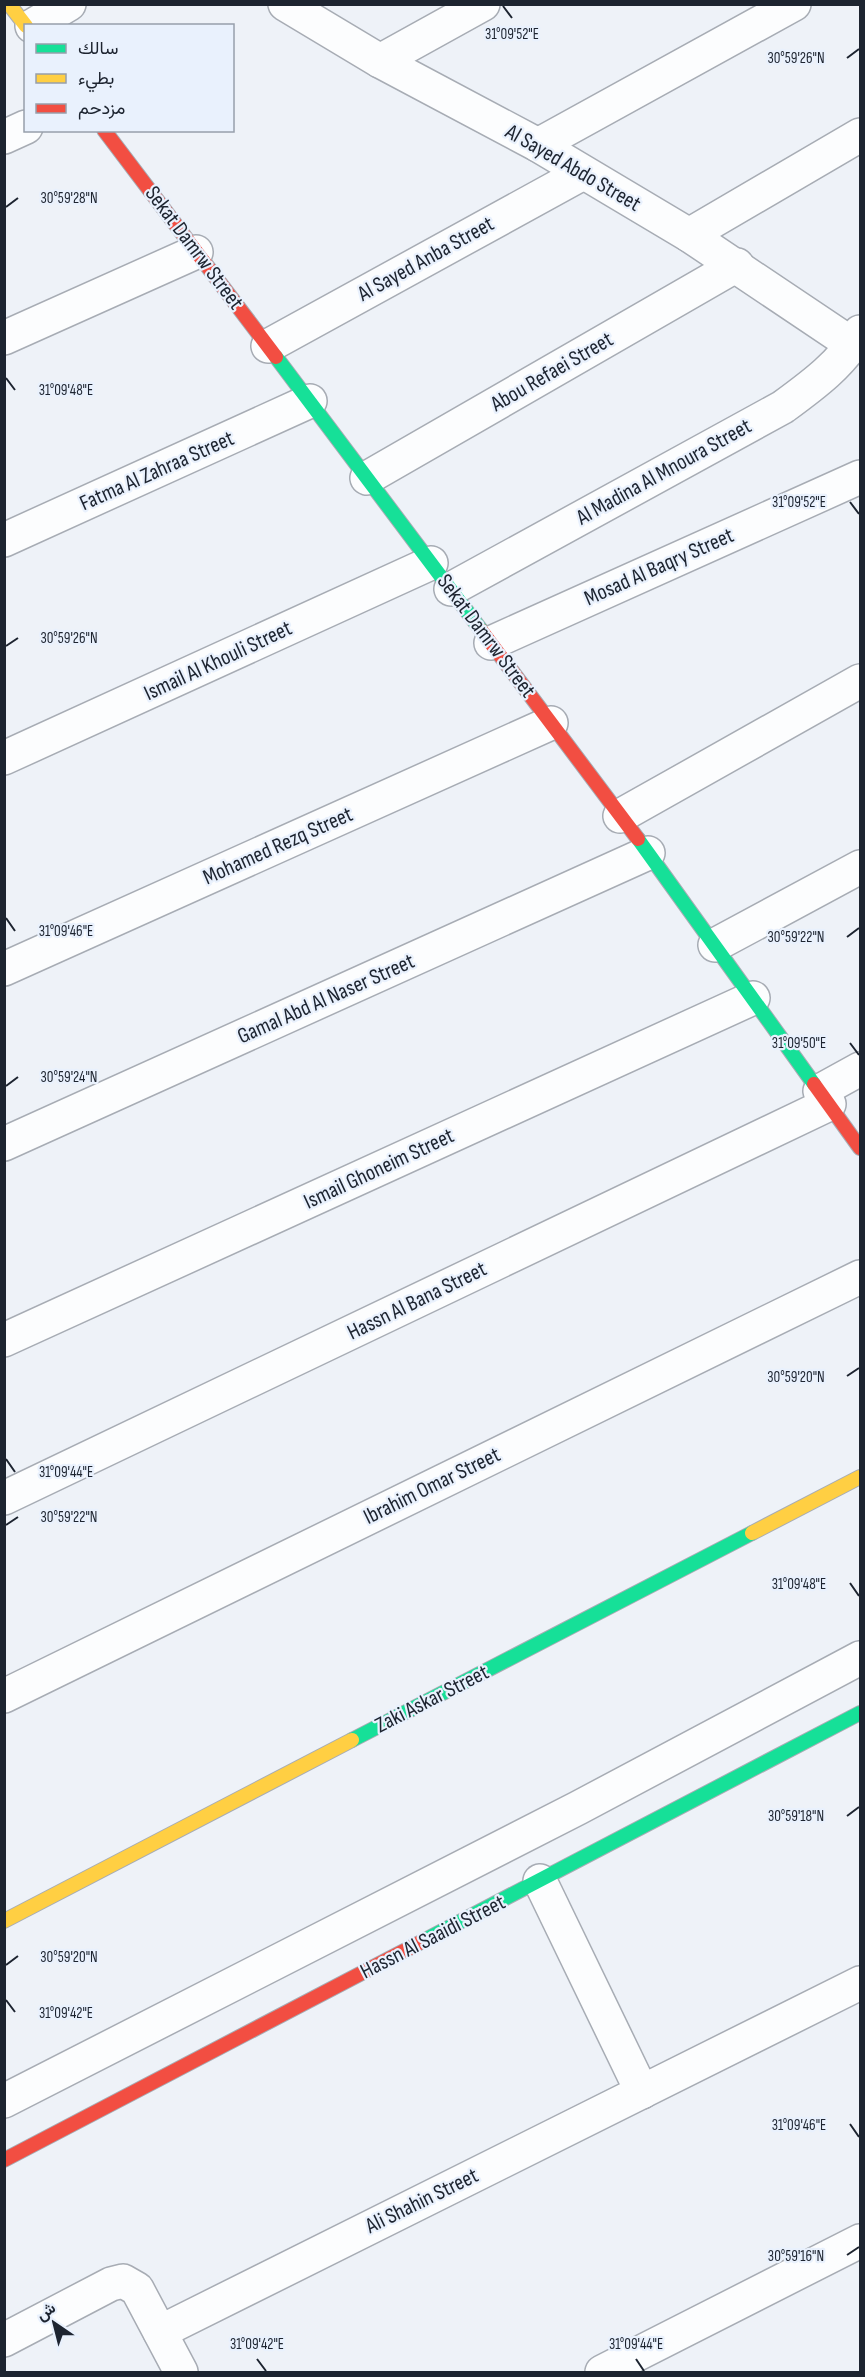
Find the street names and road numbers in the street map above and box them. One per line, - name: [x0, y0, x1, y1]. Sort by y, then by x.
- street label: Al Sayed Abdo Street: [500, 118, 646, 218]
- street label: Sekat Damrw Street: [139, 181, 249, 315]
- street label: Al Sayed Anba Street: [352, 210, 499, 308]
- street label: Abou Refaei Street: [485, 326, 618, 418]
- street label: Al Madina Al Mnoura Street: [571, 413, 756, 532]
- street label: Fatma Al Zahraa Street: [76, 425, 239, 517]
- street label: Mosad Al Baqry Street: [580, 522, 738, 612]
- street label: Sekat Damrw Street: [431, 569, 541, 703]
- street label: Ismail Al Khouli Street: [140, 615, 297, 707]
- street label: Mohamed Rezq Street: [199, 801, 357, 891]
- street label: Gamal Abd Al Naser Street: [233, 948, 419, 1050]
- street label: Ismail Ghoneim Street: [300, 1122, 459, 1216]
- street label: Hassn Al Bana Street: [343, 1256, 491, 1346]
- street label: Ibrahim Omar Street: [359, 1441, 505, 1531]
- street label: Zaki Askar Street: [371, 1659, 494, 1739]
- street label: Hassn Al Saaidi Street: [356, 1889, 510, 1985]
- street label: Ali Shahin Street: [360, 2162, 483, 2240]

